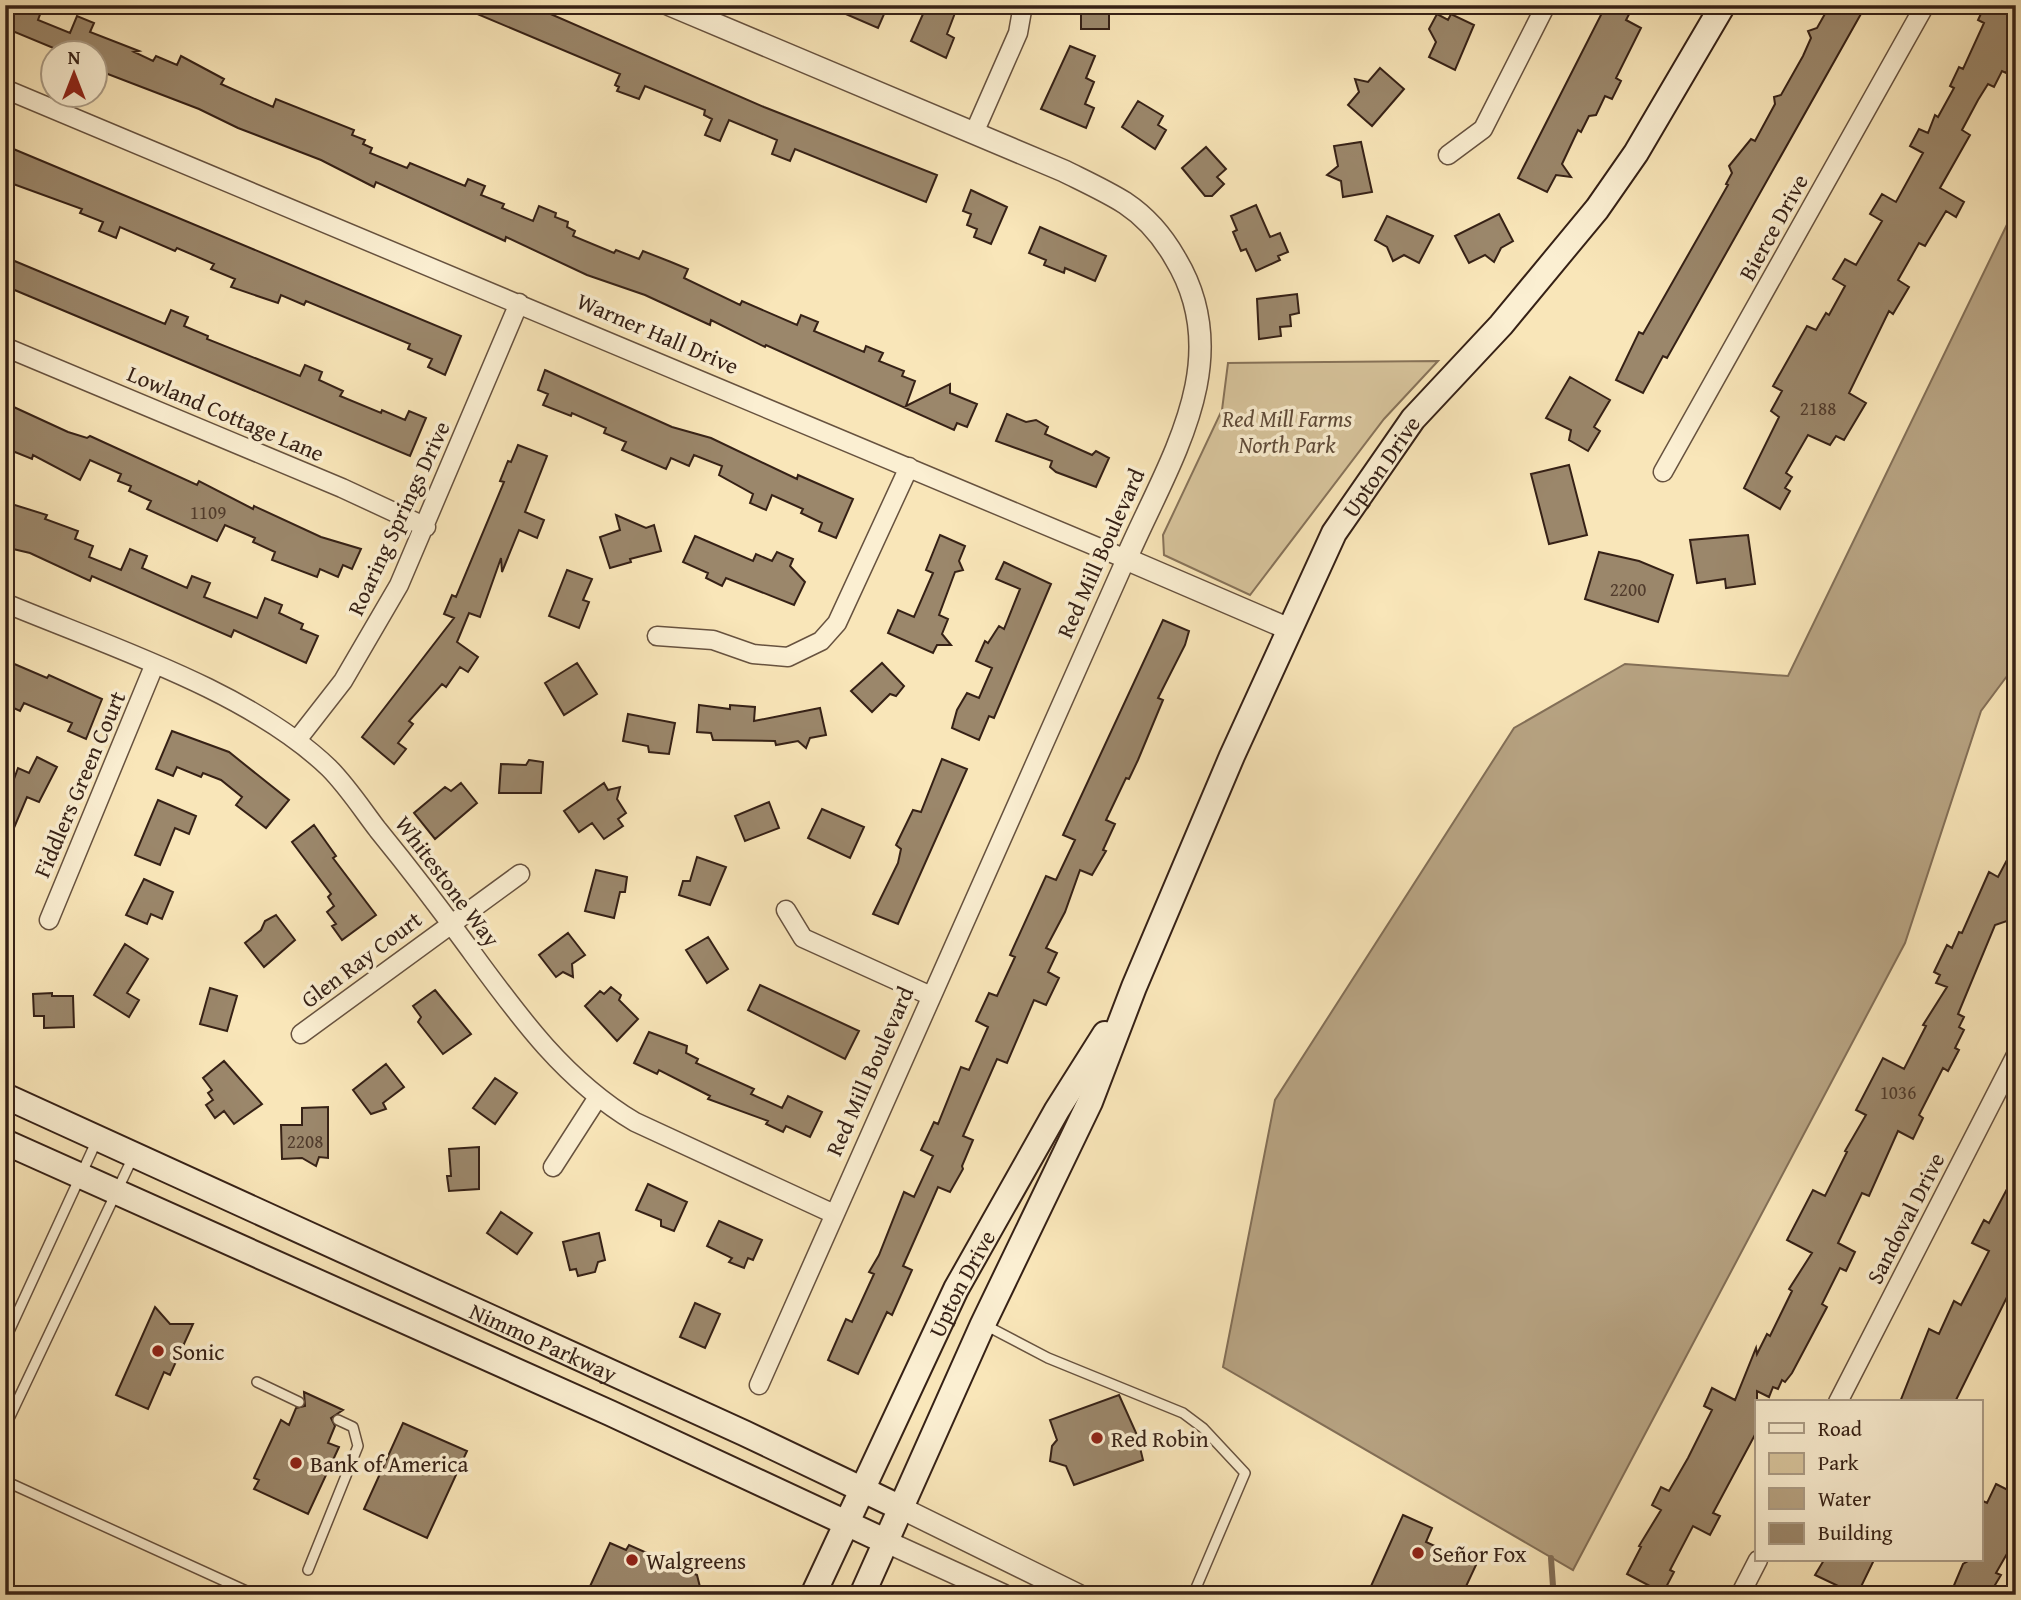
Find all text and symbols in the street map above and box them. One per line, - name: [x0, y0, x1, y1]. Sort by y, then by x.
- north arrow: [38, 38, 108, 108]
- text: N: [68, 43, 81, 71]
- street label: Bierce Drive: [1730, 168, 1816, 286]
- street label: Warner Hall Drive: [572, 284, 744, 382]
- street label: Lowland Cottage Lane: [122, 357, 330, 469]
- house number: 2188: [1800, 394, 1836, 422]
- park label: Red Mill Farms North Park: [1221, 402, 1353, 461]
- street label: Upton Drive: [1334, 408, 1427, 524]
- street label: Roaring Springs Drive: [338, 415, 458, 621]
- street label: Red Mill Boulevard: [1048, 462, 1152, 643]
- house number: 1109: [190, 498, 226, 526]
- house number: 2200: [1610, 575, 1646, 603]
- street label: Fiddlers Green Court: [25, 686, 133, 882]
- street label: Whitestone Way: [388, 809, 509, 954]
- street label: Glen Ray Court: [294, 903, 428, 1015]
- street label: Red Mill Boulevard: [817, 980, 921, 1161]
- house number: 1036: [1880, 1078, 1916, 1106]
- house number: 2208: [287, 1127, 323, 1155]
- street label: Sandoval Drive: [1858, 1147, 1952, 1289]
- street label: Upton Drive: [919, 1224, 1003, 1342]
- street label: Nimmo Parkway: [465, 1294, 623, 1390]
- place label: Sonic: [172, 1335, 225, 1368]
- marker: Sonic: [150, 1343, 166, 1359]
- legend: [1755, 1400, 1982, 1562]
- text: Road: [1818, 1413, 1863, 1444]
- place label: Red Robin: [1111, 1422, 1209, 1455]
- marker: Red Robin: [1089, 1430, 1105, 1446]
- place label: Bank of America: [310, 1447, 468, 1480]
- text: Park: [1818, 1447, 1859, 1478]
- marker: Bank of America: [288, 1455, 304, 1471]
- text: Water: [1818, 1483, 1871, 1514]
- text: Building: [1818, 1517, 1893, 1548]
- place label: Señor Fox: [1432, 1537, 1527, 1570]
- place label: Walgreens: [646, 1544, 746, 1577]
- marker: Señor Fox: [1410, 1545, 1426, 1561]
- marker: Walgreens: [624, 1552, 640, 1568]

